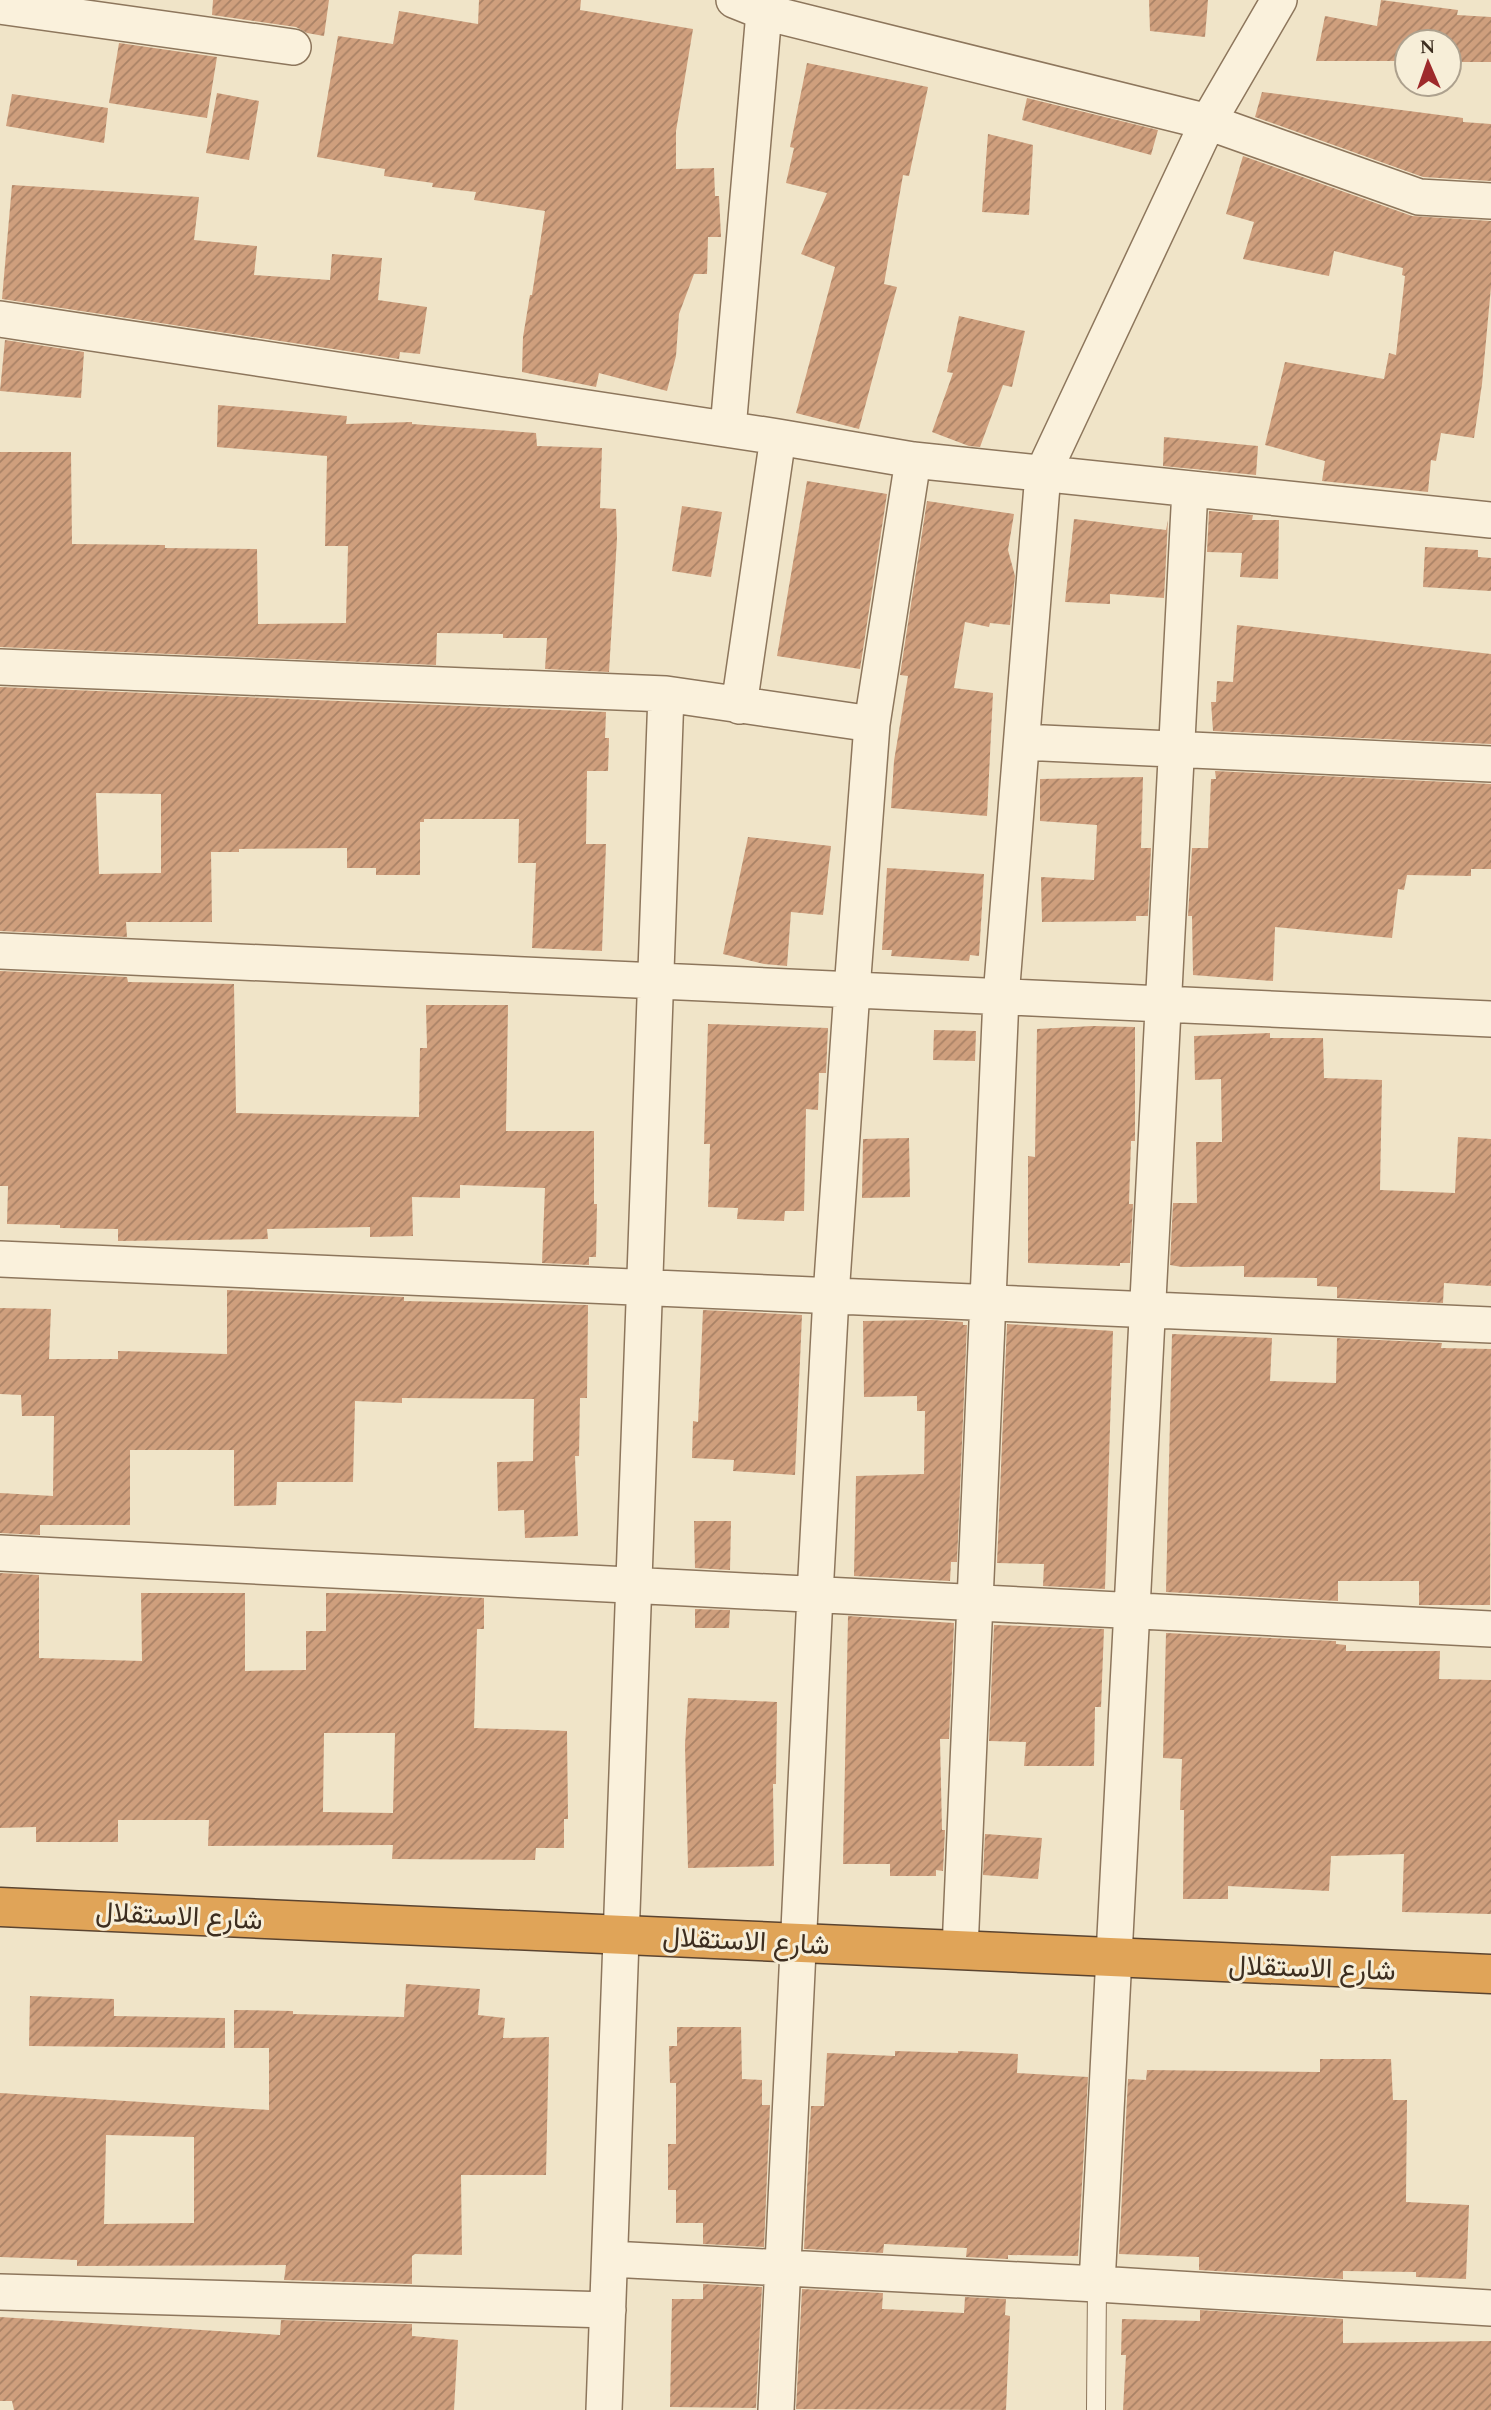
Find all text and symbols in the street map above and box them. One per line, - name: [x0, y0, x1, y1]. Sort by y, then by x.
- north arrow: [1393, 28, 1463, 98]
- text: N: [1419, 33, 1436, 62]
- street label: شارع الاستقلال: [94, 1891, 264, 1942]
- street label: شارع الاستقلال: [661, 1916, 831, 1967]
- street label: شارع الاستقلال: [1228, 1944, 1396, 1993]

